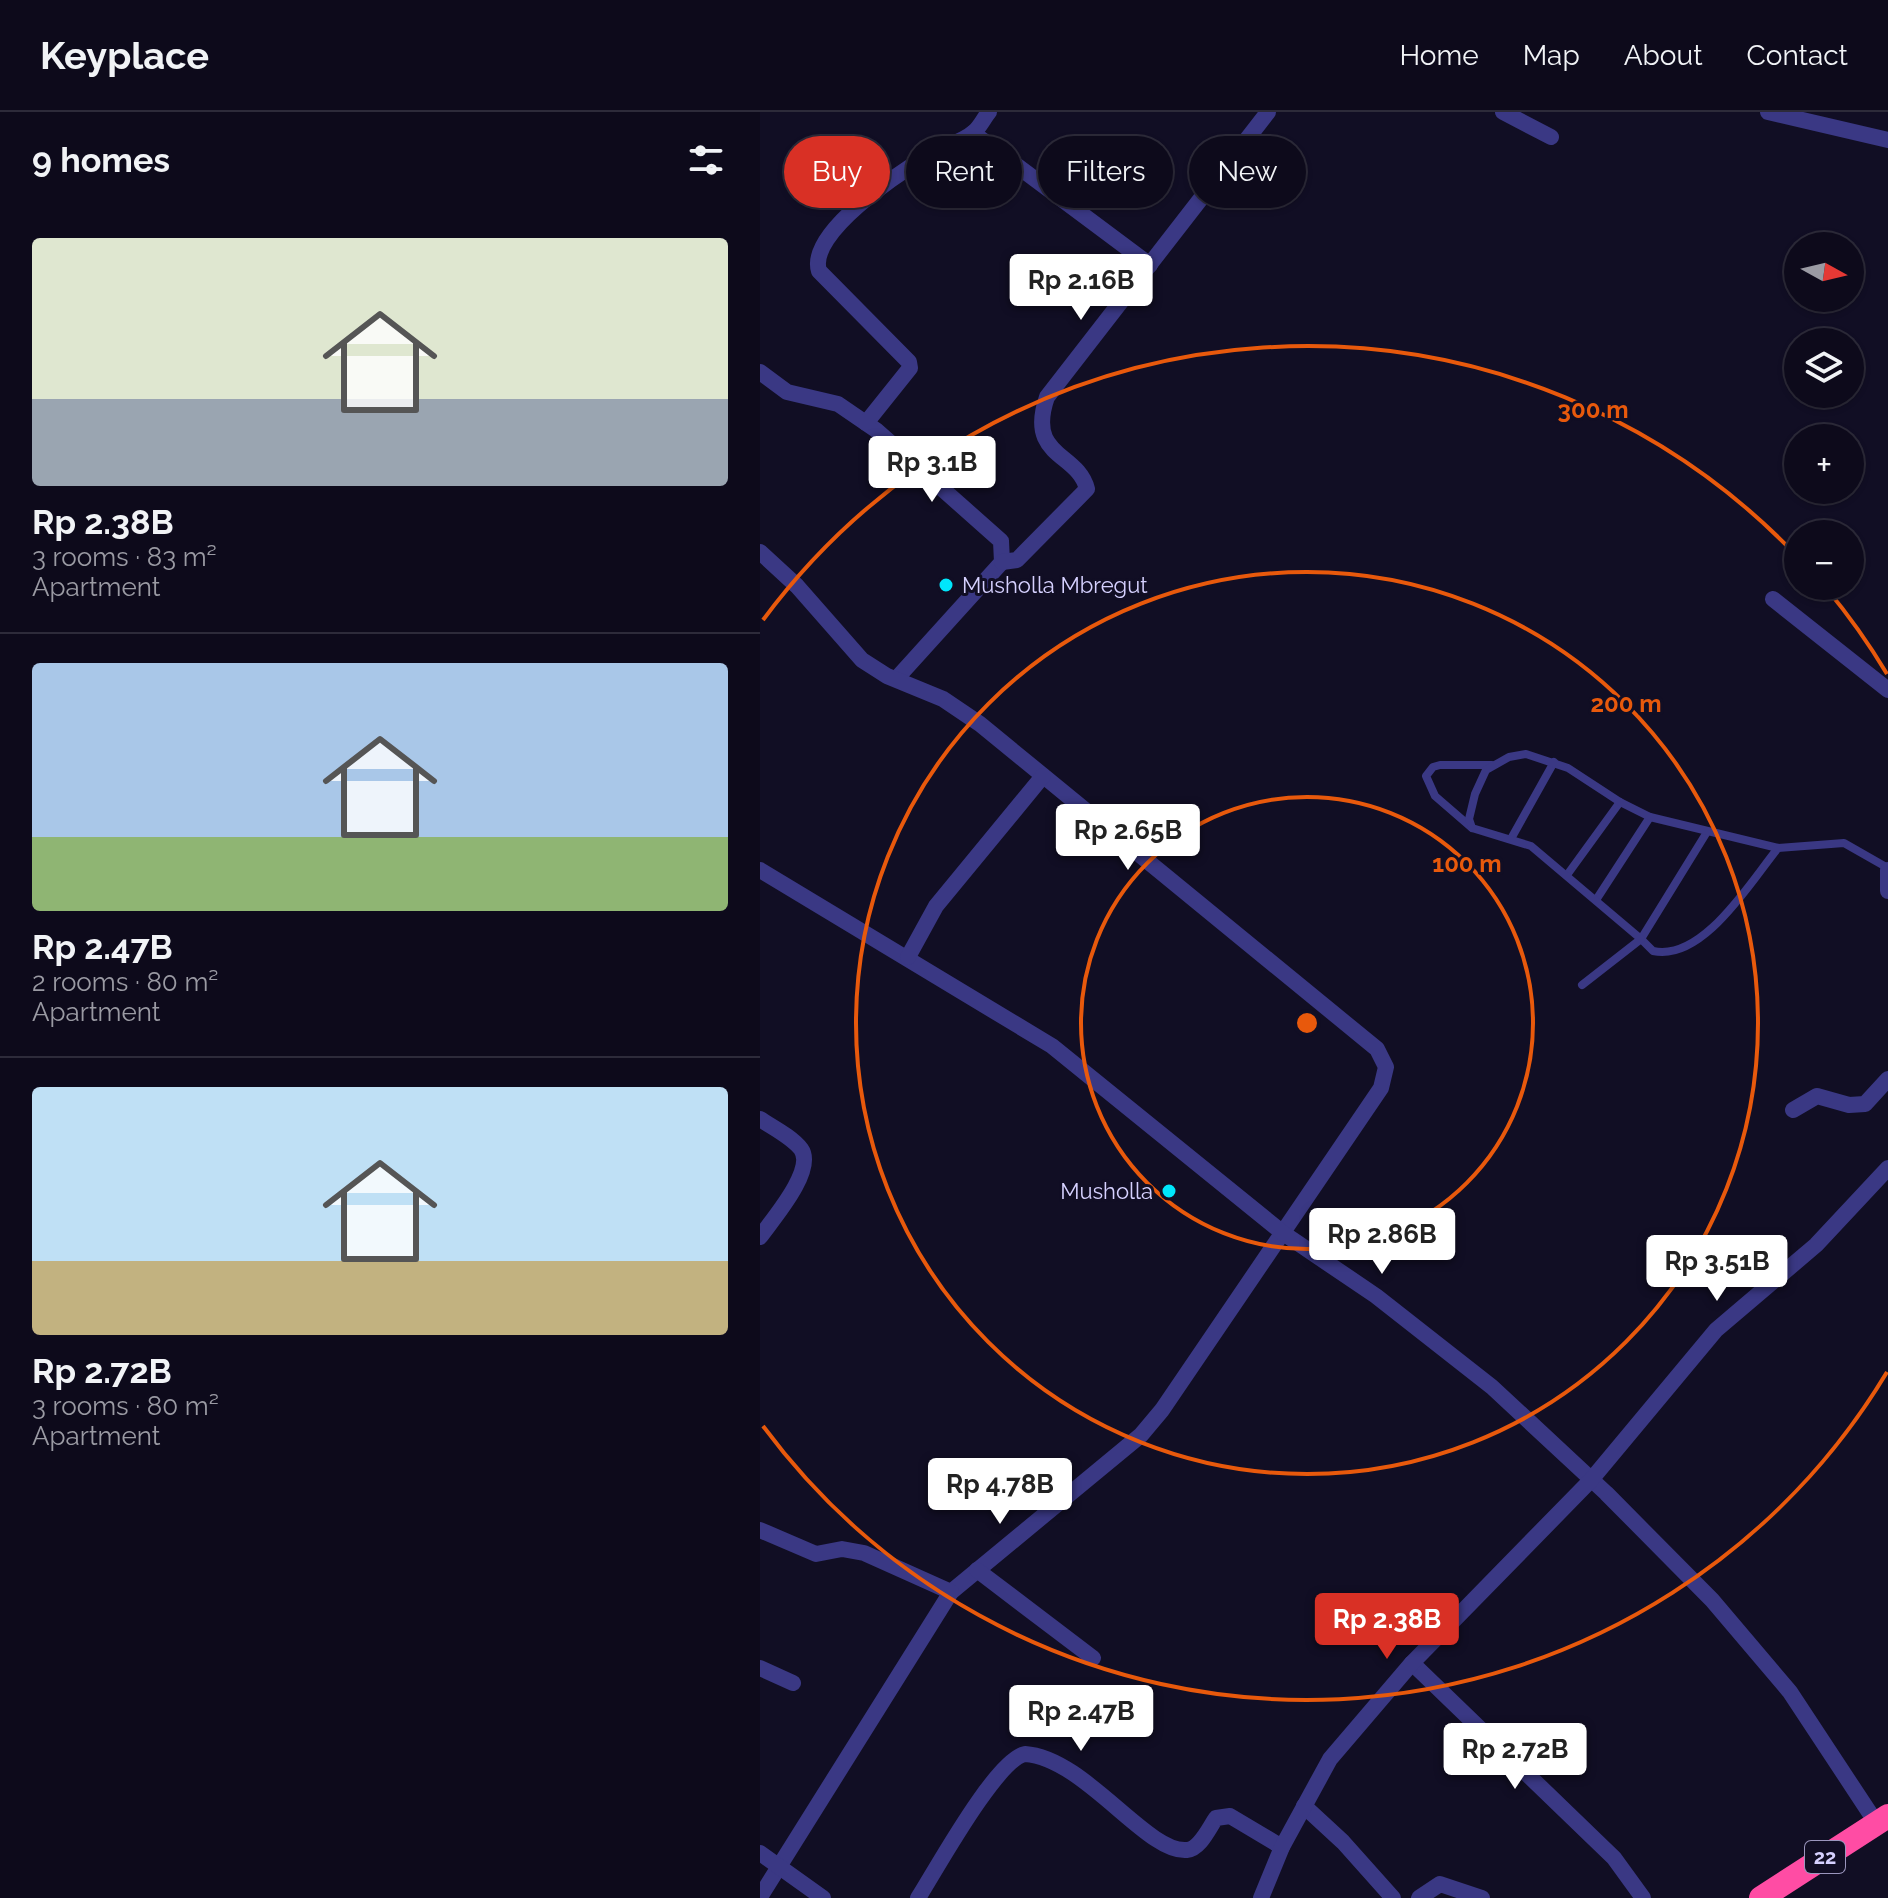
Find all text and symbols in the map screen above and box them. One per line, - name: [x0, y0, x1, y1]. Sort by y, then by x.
- text: Keyplace: [40, 33, 209, 78]
- text: Home: [1399, 39, 1479, 72]
- text: Map: [1523, 39, 1580, 72]
- text: About: [1624, 39, 1703, 72]
- text: Contact: [1747, 39, 1848, 72]
- chip: Buy: [784, 136, 890, 208]
- chip: Rent: [906, 136, 1022, 208]
- chip: Filters: [1038, 136, 1173, 208]
- chip: New: [1189, 136, 1306, 208]
- icon: filters: [684, 138, 728, 182]
- text: 9 homes: [32, 140, 170, 180]
- north arrow: [1784, 232, 1864, 312]
- map controls: [1784, 232, 1864, 600]
- pin: Rp 2.16B: [998, 254, 1164, 322]
- text: Rp 2.16B: [1028, 265, 1134, 295]
- icon: home: [308, 290, 452, 434]
- button: layers: [1784, 328, 1864, 408]
- text: 300 m: [1558, 395, 1628, 424]
- button: +: [1784, 424, 1864, 504]
- pin: Rp 3.1B: [858, 436, 1006, 504]
- text: Rp 3.1B: [887, 447, 977, 477]
- text: Rp 2.38B: [32, 502, 174, 542]
- button: −: [1784, 520, 1864, 600]
- text: 3 rooms · 83 m²: [32, 542, 217, 572]
- text: Apartment: [32, 572, 161, 602]
- place label: Musholla Mbregut: [962, 572, 1148, 598]
- marker: Musholla Mbregut: [937, 576, 955, 594]
- text: 200 m: [1590, 689, 1662, 718]
- icon: home: [308, 715, 452, 859]
- pin: Rp 2.65B: [1045, 804, 1211, 872]
- text: Rp 2.65B: [1074, 815, 1182, 845]
- text: 100 m: [1432, 849, 1502, 878]
- text: Rp 2.47B: [32, 927, 173, 967]
- text: 2 rooms · 80 m²: [32, 967, 218, 997]
- text: Apartment: [32, 997, 161, 1027]
- centre of rings: [1293, 1009, 1321, 1037]
- icon: home: [308, 1139, 452, 1283]
- place label: Musholla: [1060, 1178, 1153, 1204]
- marker: Musholla: [1160, 1182, 1178, 1200]
- pin: Rp 2.86B: [1299, 1208, 1465, 1276]
- text: Rp 2.86B: [1327, 1219, 1437, 1249]
- pin: Rp 3.51B: [1634, 1235, 1800, 1303]
- text: Rp 3.51B: [1664, 1246, 1770, 1276]
- text: Rp 2.72B: [32, 1351, 172, 1391]
- text: 3 rooms · 80 m²: [32, 1391, 219, 1421]
- text: Apartment: [32, 1421, 161, 1451]
- pin: Rp 4.78B: [917, 1458, 1083, 1526]
- text: Rp 4.78B: [946, 1469, 1054, 1499]
- pin: Rp 2.38B: [1304, 1593, 1470, 1661]
- text: Rp 2.38B: [1333, 1604, 1441, 1634]
- pin: Rp 2.47B: [998, 1685, 1164, 1753]
- text: Rp 2.47B: [1027, 1696, 1135, 1726]
- pin: Rp 2.72B: [1432, 1723, 1598, 1791]
- text: Rp 2.72B: [1462, 1734, 1568, 1764]
- road number: 22: [1805, 1841, 1845, 1873]

